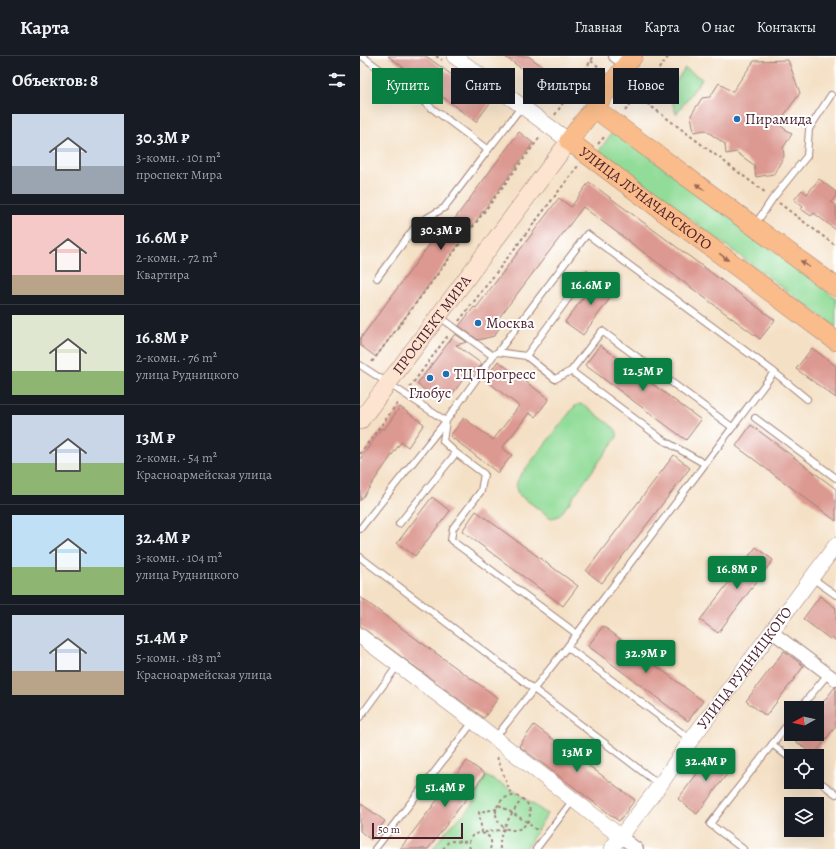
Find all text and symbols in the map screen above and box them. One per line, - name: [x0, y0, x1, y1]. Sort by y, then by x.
- text: Карта: [20, 15, 69, 41]
- text: Главная: [575, 18, 622, 37]
- text: Карта: [644, 18, 680, 37]
- text: О нас: [702, 18, 735, 37]
- text: Контакты: [757, 18, 816, 37]
- chip: Купить: [372, 68, 443, 104]
- chip: Снять: [451, 68, 515, 104]
- chip: Фильтры: [523, 68, 605, 104]
- chip: Новое: [613, 68, 679, 104]
- text: Объектов: 8: [12, 69, 98, 92]
- icon: filters: [326, 69, 348, 91]
- place label: Пирамида: [745, 109, 812, 129]
- marker: Пирамида: [732, 114, 742, 124]
- text: 30.3M ₽: [136, 126, 190, 149]
- icon: home: [44, 130, 92, 178]
- street label: УЛИЦА ЛУНАЧАРСКОГО: [575, 142, 716, 255]
- text: 3-комн. · 101 m²: [136, 149, 221, 166]
- text: проспект Мира: [136, 166, 222, 183]
- one-way arrow: [695, 183, 706, 191]
- pin: 30.3M ₽: [404, 217, 478, 251]
- text: 30.3M ₽: [420, 221, 462, 238]
- text: 16.6M ₽: [136, 226, 189, 249]
- icon: home: [44, 231, 92, 279]
- text: 2-комн. · 72 m²: [136, 249, 217, 266]
- one-way arrow: [718, 252, 729, 261]
- one-way arrow: [799, 260, 810, 268]
- text: Квартира: [136, 266, 190, 283]
- street label: ПРОСПЕКТ МИРА: [388, 271, 476, 379]
- pin: 16.6M ₽: [554, 272, 628, 306]
- text: 16.6M ₽: [571, 276, 611, 293]
- place label: Москва: [486, 313, 534, 333]
- marker: Москва: [473, 318, 483, 328]
- text: 16.8M ₽: [136, 326, 189, 349]
- icon: home: [44, 331, 92, 379]
- text: 2-комн. · 76 m²: [136, 349, 217, 366]
- pin: 12.5M ₽: [606, 358, 680, 392]
- text: 12.5M ₽: [623, 362, 663, 379]
- place label: ТЦ Прогресс: [454, 364, 536, 384]
- text: улица Рудницкого: [136, 366, 239, 383]
- marker: ТЦ Прогресс: [441, 369, 451, 379]
- marker: Глобус: [425, 373, 435, 383]
- place label: Глобус: [409, 383, 451, 403]
- text: 13M ₽: [136, 426, 175, 449]
- icon: home: [44, 431, 92, 479]
- text: 2-комн. · 54 m²: [136, 449, 217, 466]
- text: Красноармейская улица: [136, 466, 272, 483]
- text: 32.4M ₽: [136, 526, 190, 549]
- icon: home: [44, 531, 92, 579]
- text: 3-комн. · 104 m²: [136, 549, 222, 566]
- pin: 16.8M ₽: [700, 556, 774, 590]
- text: 16.8M ₽: [717, 560, 757, 577]
- text: улица Рудницкого: [136, 566, 239, 583]
- street label: УЛИЦА РУДНИЦКОГО: [692, 603, 797, 733]
- text: 51.4M ₽: [136, 626, 188, 649]
- icon: home: [44, 631, 92, 679]
- pin: 32.9M ₽: [609, 640, 683, 674]
- text: 32.9M ₽: [625, 644, 667, 661]
- text: 5-комн. · 183 m²: [136, 649, 221, 666]
- text: Красноармейская улица: [136, 666, 272, 683]
- north arrow: [784, 701, 824, 741]
- map controls: [784, 701, 824, 837]
- pin: 13M ₽: [549, 739, 605, 773]
- text: 13M ₽: [562, 743, 592, 760]
- pin: 32.4M ₽: [669, 748, 743, 782]
- button: locate: [784, 749, 824, 789]
- text: 32.4M ₽: [685, 752, 727, 769]
- pin: 51.4M ₽: [408, 774, 482, 808]
- text: 51.4M ₽: [425, 778, 465, 795]
- button: layers: [784, 797, 824, 837]
- scale bar: [372, 821, 463, 840]
- text: 50 m: [378, 822, 400, 837]

